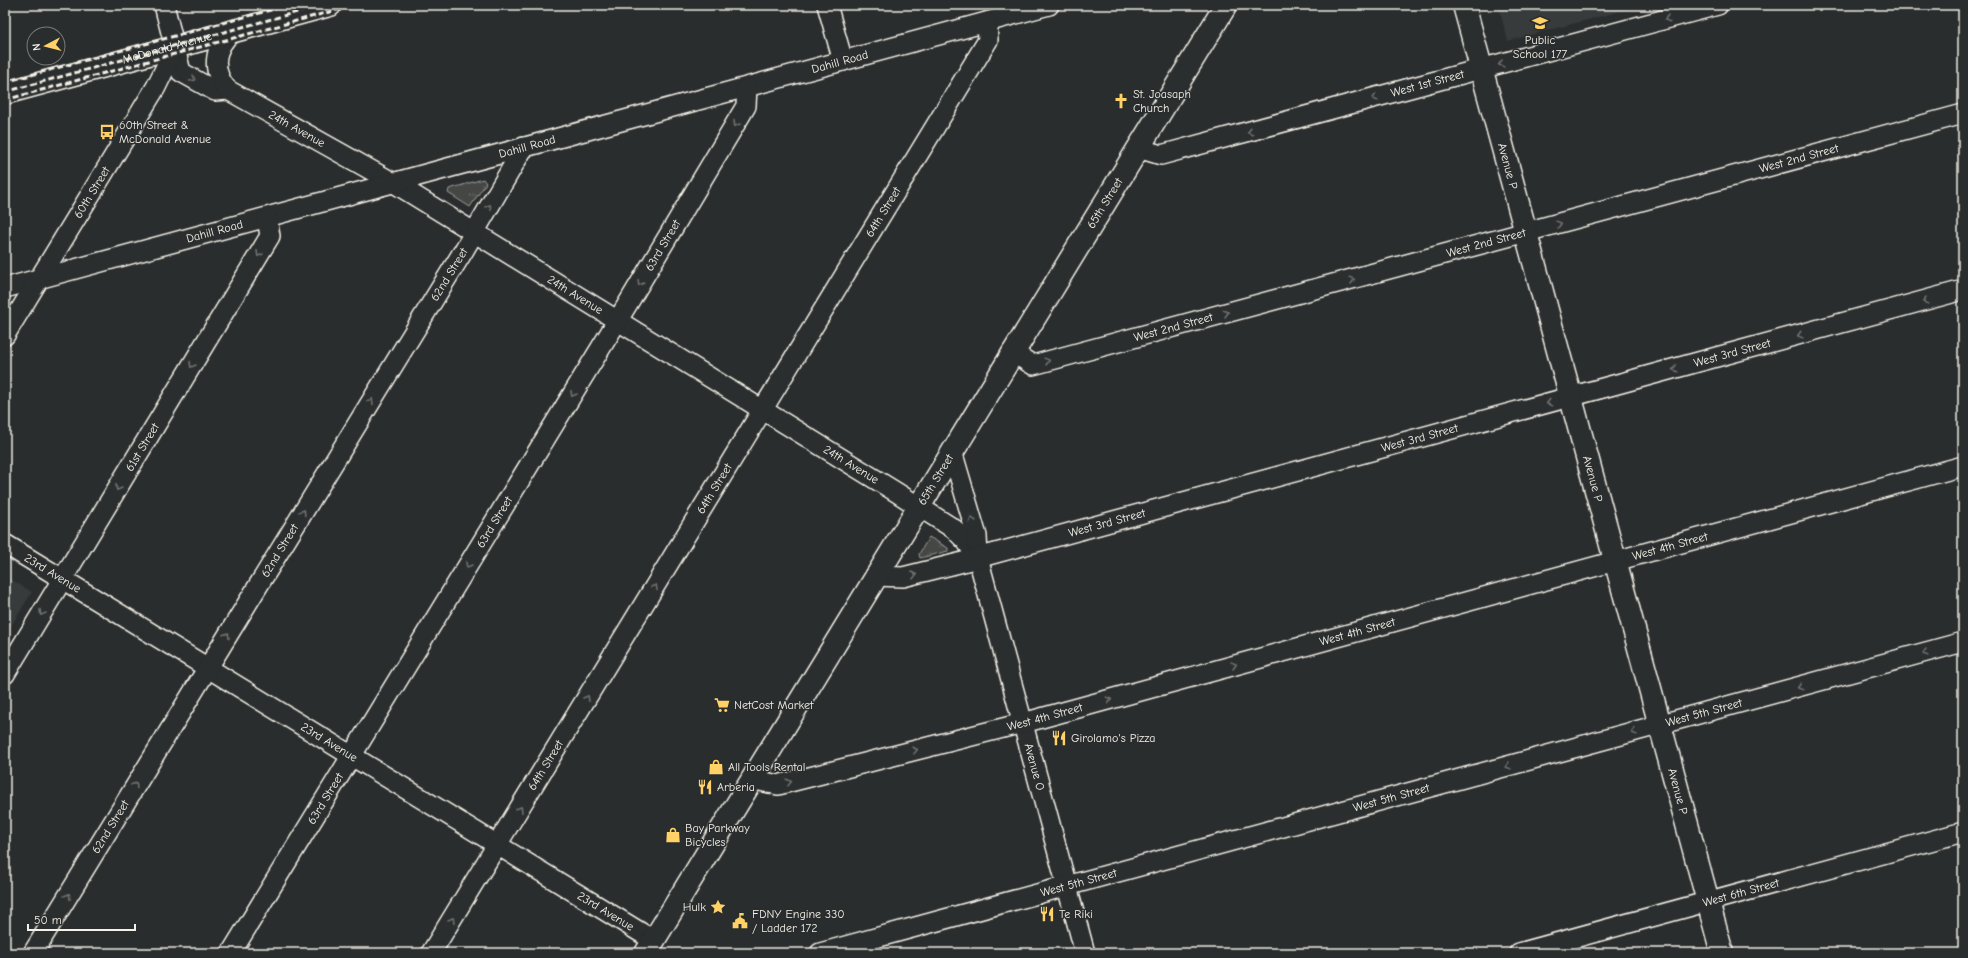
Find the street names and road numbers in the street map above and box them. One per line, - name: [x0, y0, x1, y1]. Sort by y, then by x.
- street label: McDonald Avenue: [121, 29, 213, 67]
- street label: Dahill Road: [810, 47, 870, 76]
- street label: West 1st Street: [1389, 67, 1466, 100]
- street label: 24th Avenue: [266, 107, 328, 150]
- street label: Dahill Road: [497, 132, 557, 161]
- street label: Avenue P: [1495, 141, 1521, 191]
- street label: West 2nd Street: [1758, 141, 1841, 176]
- street label: 60th Street: [71, 164, 113, 221]
- street label: 65th Street: [1084, 175, 1126, 231]
- street label: 64th Street: [862, 184, 904, 240]
- street label: Dahill Road: [185, 217, 244, 246]
- street label: 63rd Street: [642, 217, 684, 274]
- street label: West 2nd Street: [1445, 225, 1528, 260]
- street label: 62nd Street: [427, 245, 471, 304]
- street label: 24th Avenue: [545, 272, 606, 317]
- street label: West 2nd Street: [1132, 310, 1215, 345]
- street label: West 3rd Street: [1692, 335, 1773, 370]
- street label: 61st Street: [122, 420, 162, 474]
- street label: West 3rd Street: [1380, 421, 1460, 455]
- street label: 24th Avenue: [821, 442, 881, 487]
- street label: 65th Street: [915, 451, 957, 508]
- street label: Avenue P: [1580, 454, 1606, 504]
- street label: 64th Street: [694, 460, 735, 516]
- street label: 63rd Street: [473, 493, 516, 550]
- street label: West 3rd Street: [1067, 506, 1147, 540]
- street label: 62nd Street: [258, 521, 302, 580]
- street label: West 4th Street: [1630, 529, 1710, 563]
- street label: 23rd Avenue: [22, 551, 84, 596]
- street label: West 4th Street: [1318, 614, 1397, 649]
- street label: West 5th Street: [1664, 695, 1744, 730]
- street label: West 4th Street: [1005, 700, 1085, 734]
- street label: 23rd Avenue: [298, 720, 360, 765]
- street label: 64th Street: [525, 737, 567, 793]
- street label: Avenue O: [1022, 742, 1048, 792]
- street label: Avenue P: [1665, 767, 1691, 816]
- street label: 63rd Street: [304, 770, 347, 827]
- street label: West 5th Street: [1351, 780, 1432, 815]
- street label: 62nd Street: [89, 797, 132, 856]
- street label: West 5th Street: [1039, 865, 1119, 900]
- street label: West 6th Street: [1701, 875, 1781, 910]
- street label: 23rd Avenue: [575, 889, 637, 934]

